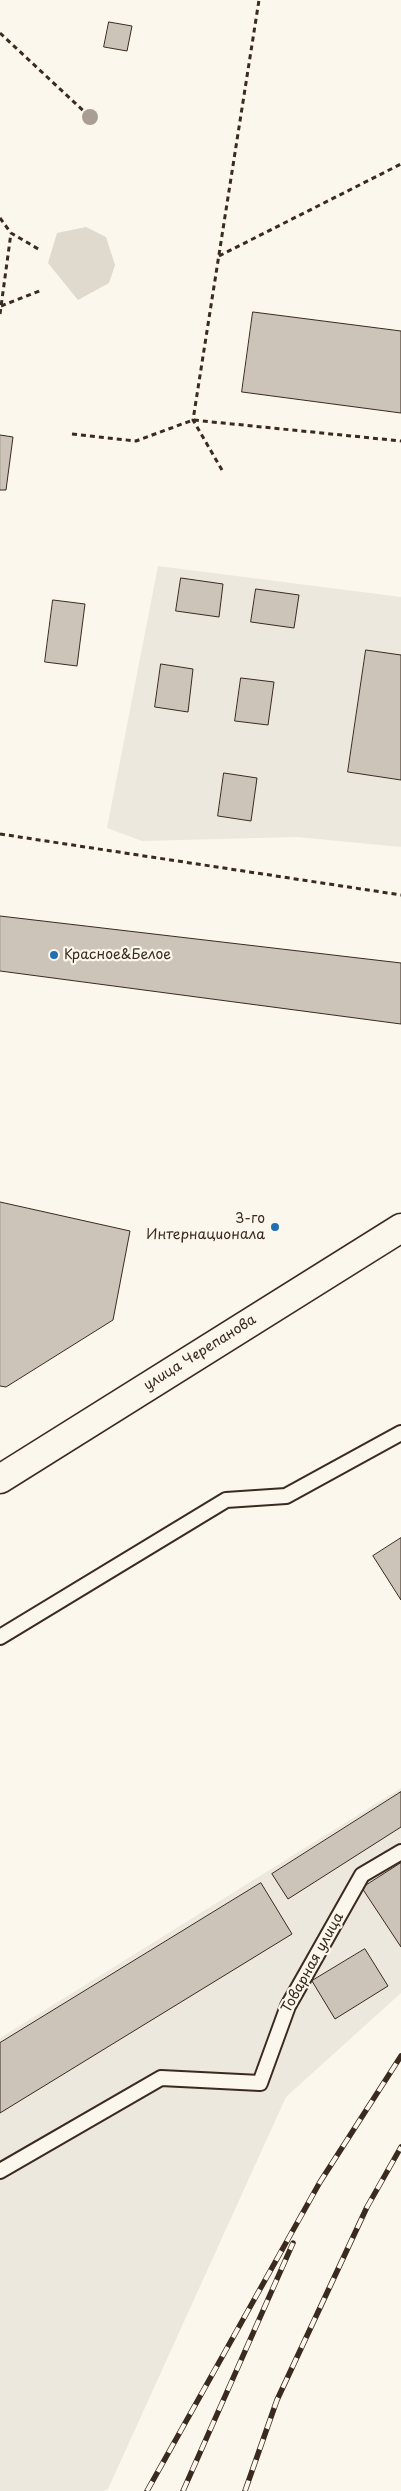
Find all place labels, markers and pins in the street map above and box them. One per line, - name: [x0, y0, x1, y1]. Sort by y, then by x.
- place label: Красное&Белое: [64, 947, 171, 963]
- marker: Красное&Белое: [48, 949, 60, 961]
- place label: 3-го Интернационала: [146, 1211, 265, 1244]
- marker: 3-го Интернационала: [269, 1221, 281, 1233]

